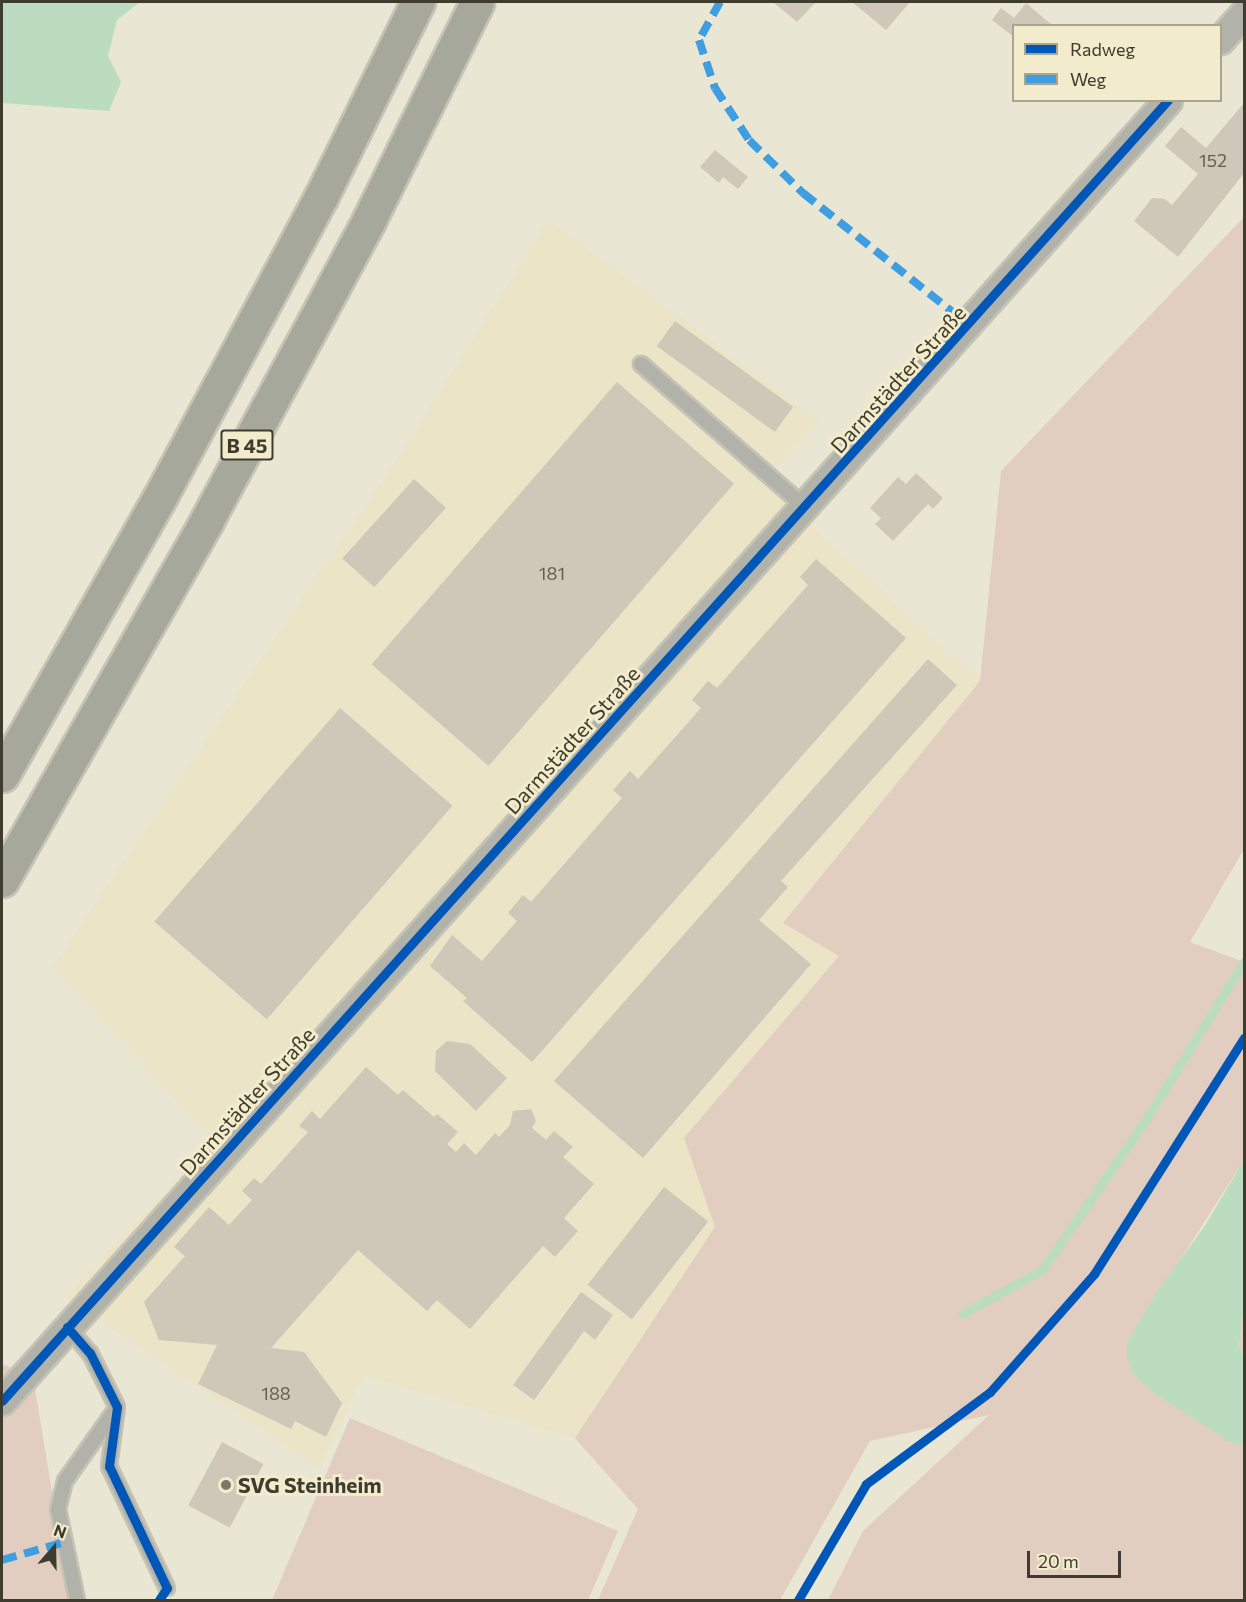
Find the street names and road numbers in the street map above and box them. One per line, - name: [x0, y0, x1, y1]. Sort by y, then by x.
- street label: Darmstädter Straße: [825, 300, 971, 458]
- road number: B 45: [220, 428, 274, 462]
- street label: Darmstädter Straße: [499, 661, 645, 819]
- street label: Darmstädter Straße: [174, 1022, 320, 1180]

